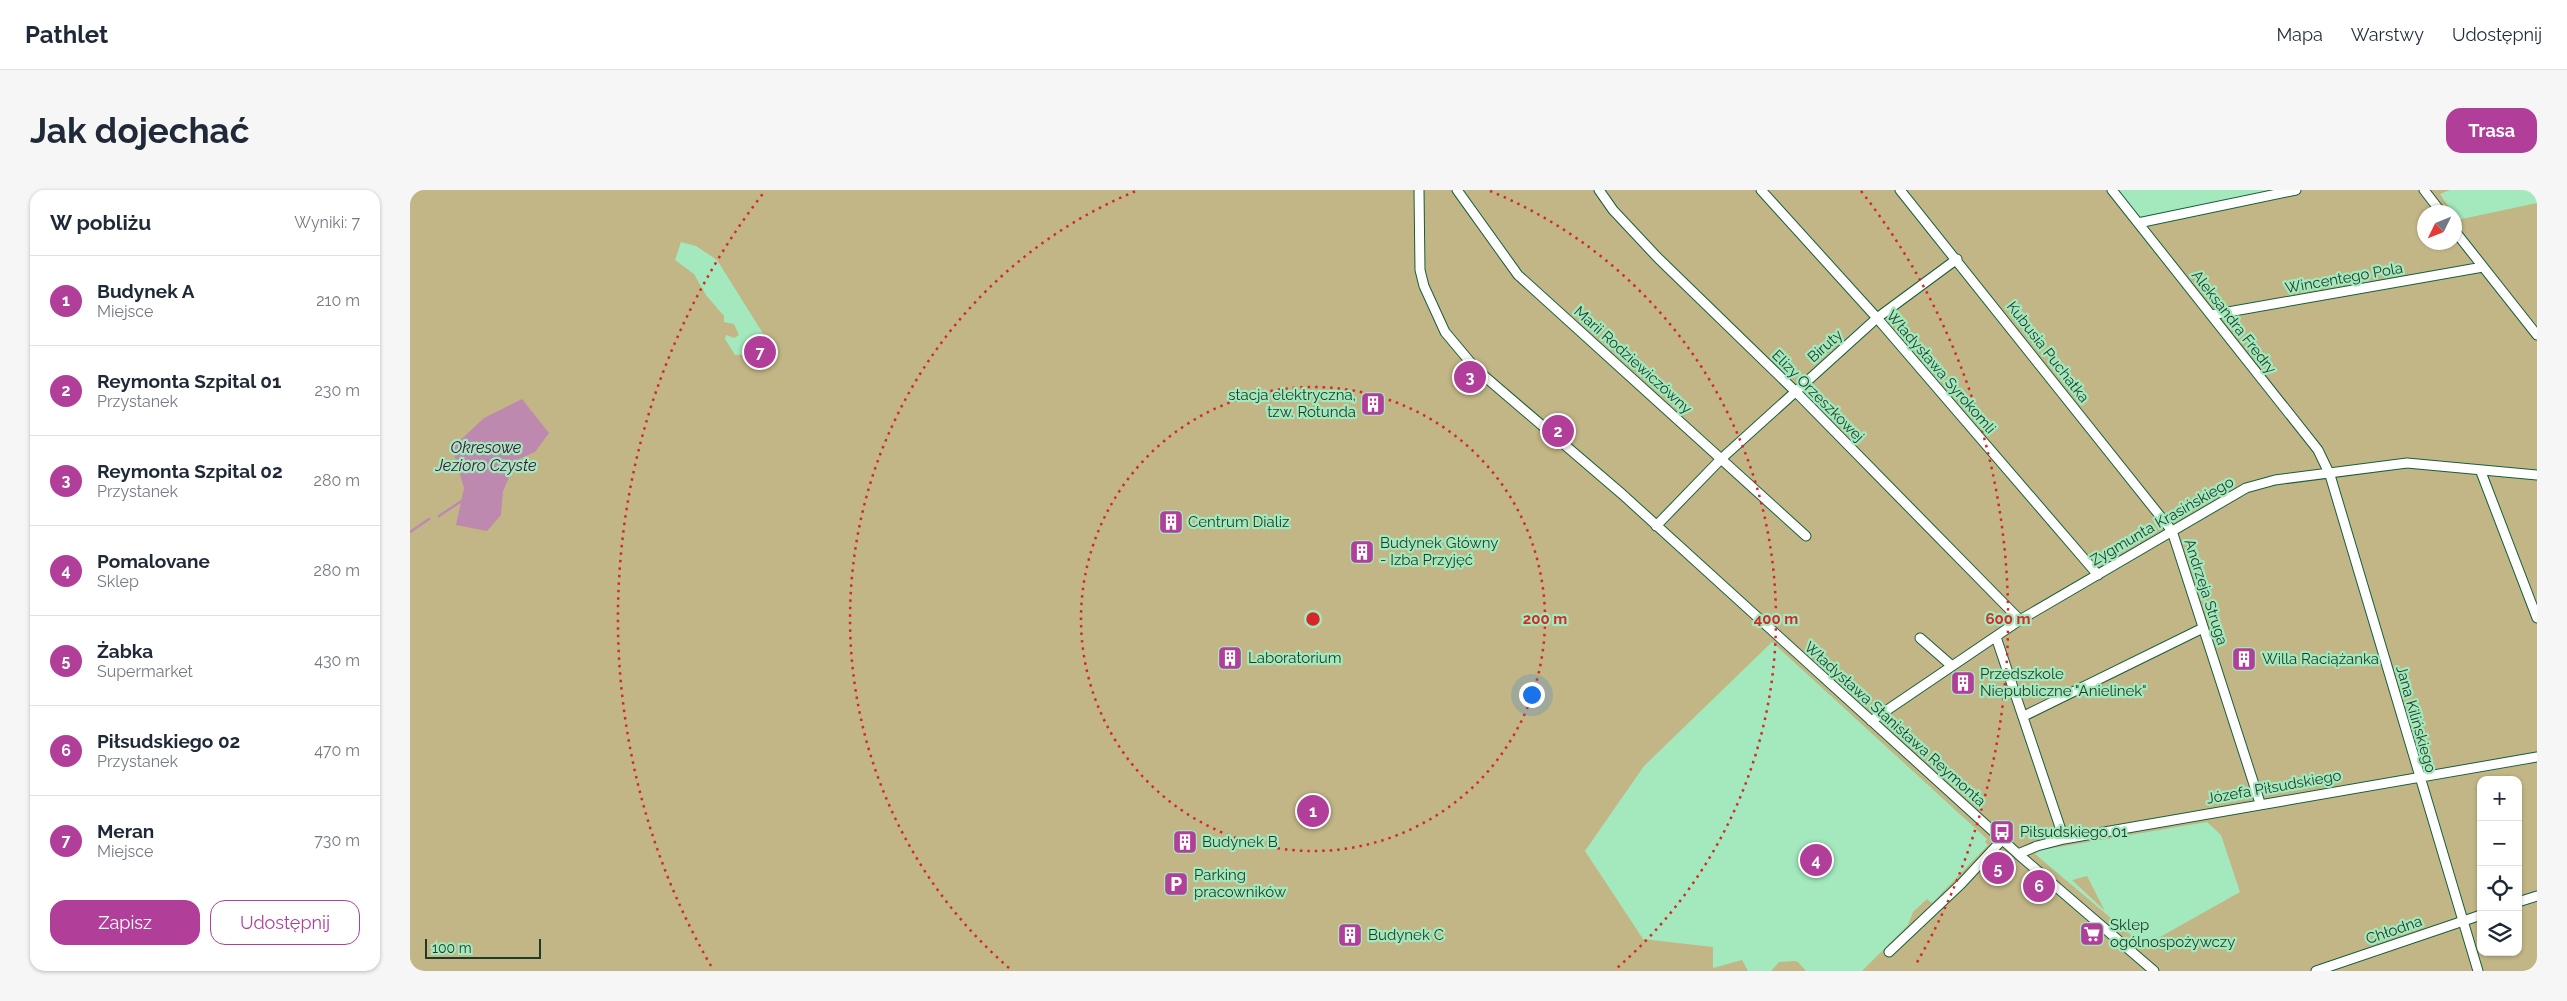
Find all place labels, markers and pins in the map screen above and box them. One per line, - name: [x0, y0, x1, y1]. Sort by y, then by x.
- pin: 7: [744, 333, 776, 371]
- pin: 3: [1454, 358, 1486, 396]
- place label: stacja elektryczna, tzw. Rotunda: [1228, 386, 1356, 421]
- building icon: stacja elektryczna, tzw. Rotunda: [1360, 391, 1386, 417]
- pin: 2: [1542, 412, 1574, 450]
- building icon: Centrum Dializ: [1158, 509, 1184, 535]
- place label: Centrum Dializ: [1188, 513, 1289, 531]
- place label: Budynek Główny - Izba Przyjęć: [1380, 534, 1498, 569]
- building icon: Budynek Główny - Izba Przyjęć: [1349, 539, 1375, 565]
- centre of rings: [1304, 610, 1322, 628]
- building icon: Laboratorium: [1217, 645, 1243, 671]
- building icon: Willa Raciążanka: [2231, 646, 2257, 672]
- place label: Laboratorium: [1248, 649, 1342, 667]
- place label: Willa Raciążanka: [2262, 650, 2379, 668]
- place label: Przedszkole Niepubliczne "Anielinek": [1980, 665, 2147, 700]
- building icon: Przedszkole Niepubliczne "Anielinek": [1950, 670, 1976, 696]
- pin: 1: [1297, 792, 1329, 830]
- bus stop icon: Piłsudskiego 01: [1989, 819, 2015, 845]
- place label: Piłsudskiego 01: [2020, 823, 2128, 841]
- building icon: Budynek B: [1172, 829, 1198, 855]
- place label: Budynek B: [1202, 833, 1278, 851]
- pin: 4: [1800, 841, 1832, 879]
- pin: 5: [1982, 849, 2014, 887]
- place label: Parking pracowników: [1194, 866, 1286, 901]
- pin: 6: [2023, 867, 2055, 905]
- parking icon: Parking pracowników: [1163, 871, 1189, 897]
- place label: Sklep ogólnospożywczy: [2110, 916, 2235, 951]
- supermarket icon: Sklep ogólnospożywczy: [2079, 921, 2105, 947]
- building icon: Budynek C: [1337, 922, 1363, 948]
- place label: Budynek C: [1368, 926, 1444, 944]

